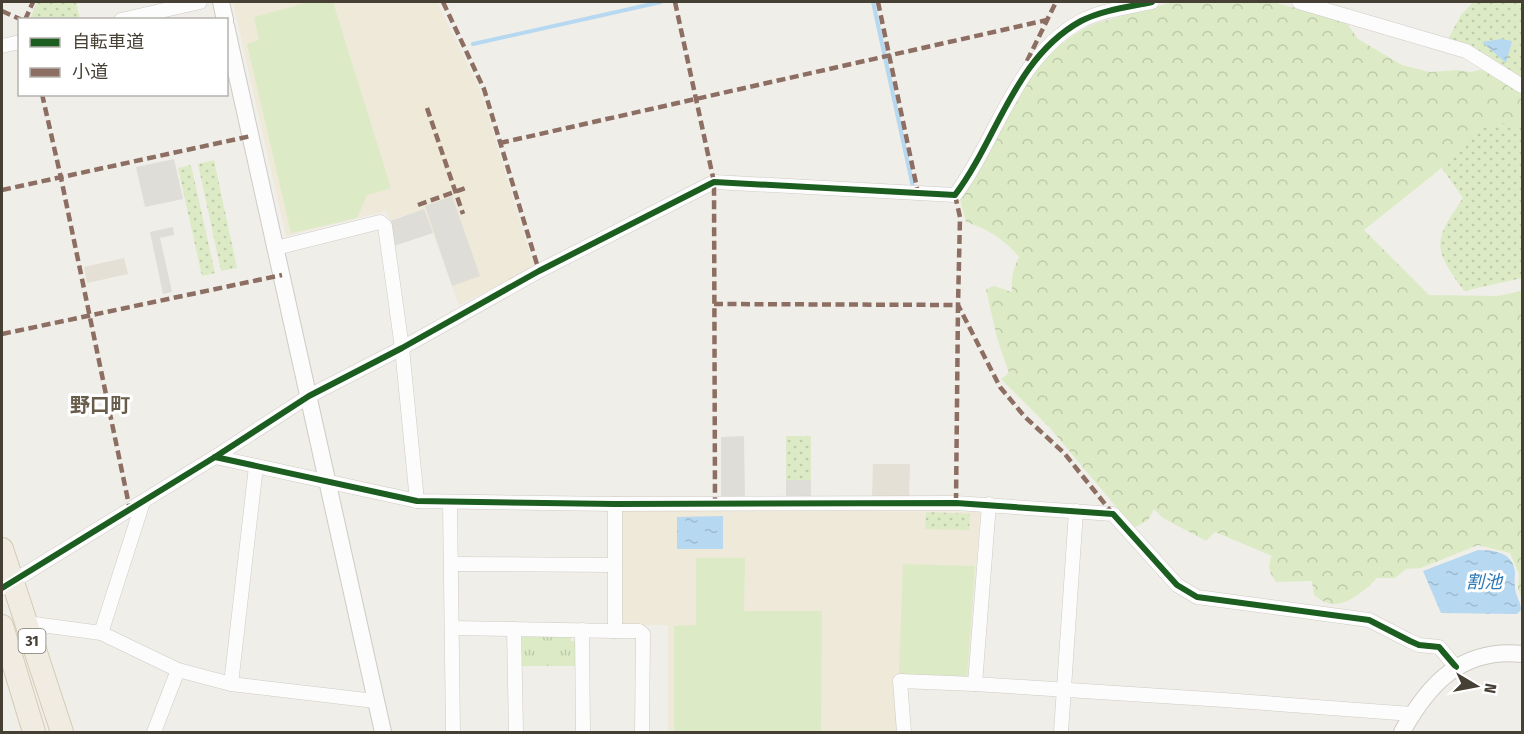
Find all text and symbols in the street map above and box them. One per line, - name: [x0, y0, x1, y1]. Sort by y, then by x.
- legend: [18, 18, 228, 96]
- text: 自転車道: [72, 31, 144, 53]
- text: 小道: [72, 61, 108, 83]
- district label: 野口町: [70, 393, 130, 417]
- water label: 割池: [1466, 571, 1504, 593]
- road number: 31: [18, 629, 46, 653]
- north arrow: [1446, 656, 1506, 716]
- text: N: [1480, 682, 1500, 695]

